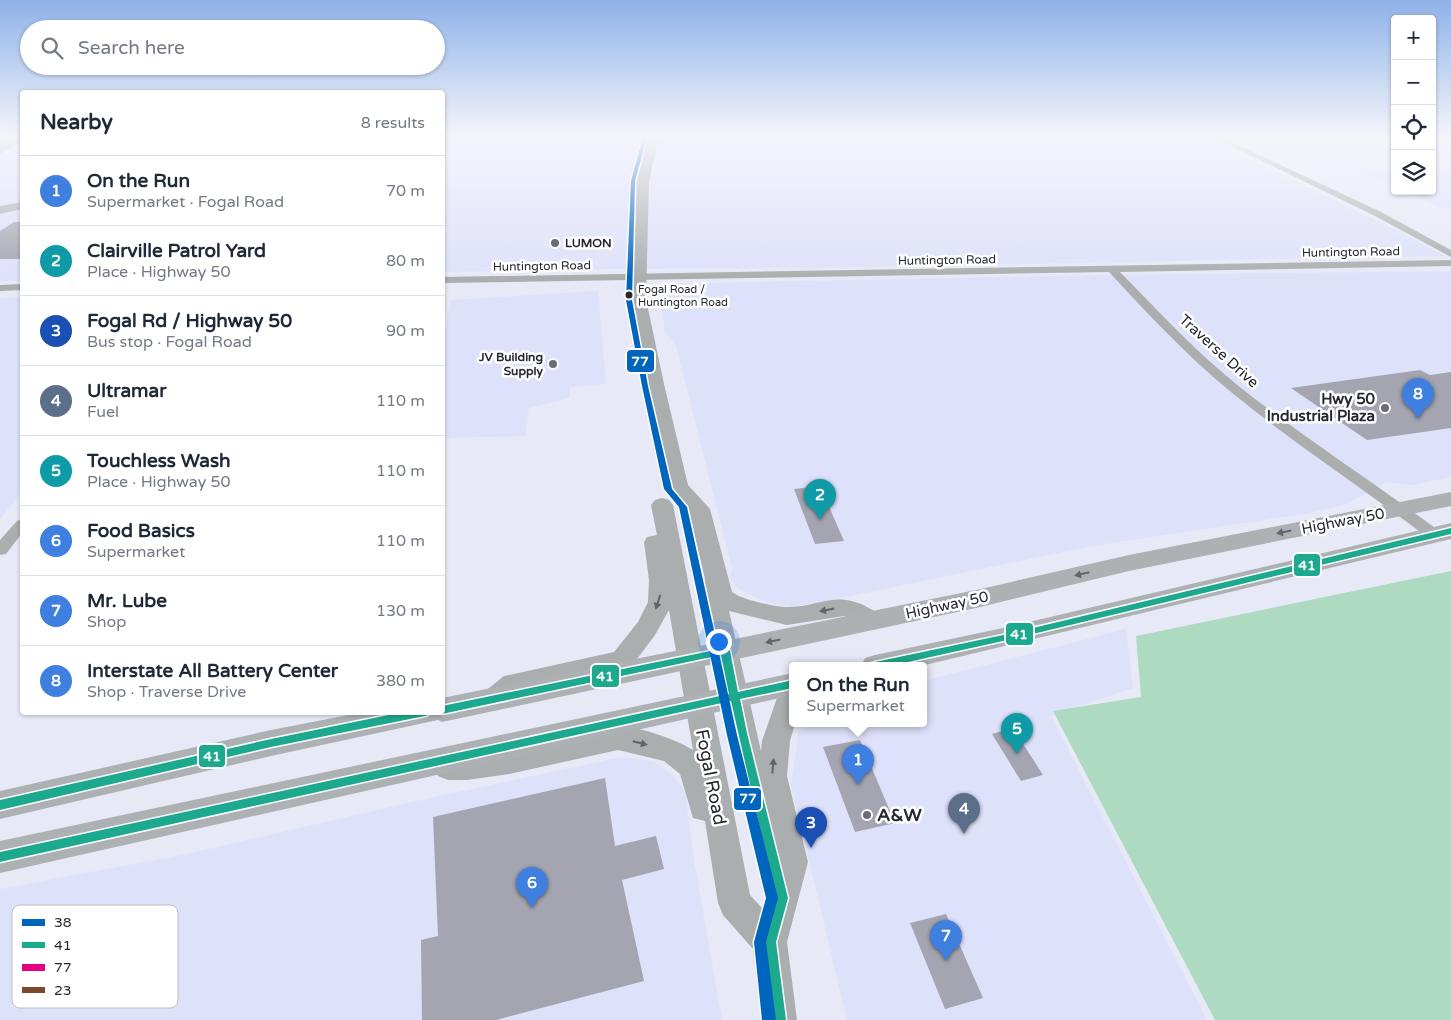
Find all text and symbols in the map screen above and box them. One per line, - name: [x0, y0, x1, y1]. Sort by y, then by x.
- map controls: [1391, 15, 1436, 195]
- button: +: [1391, 15, 1436, 60]
- search box: [20, 20, 445, 75]
- icon: search: [38, 34, 66, 62]
- text: Search here: [78, 37, 185, 59]
- button: −: [1391, 60, 1436, 105]
- button: locate: [1391, 105, 1436, 150]
- text: Nearby: [40, 110, 113, 135]
- text: 8 results: [361, 113, 425, 133]
- button: layers: [1391, 150, 1436, 195]
- text: On the Run: [87, 170, 190, 192]
- text: 1: [51, 181, 61, 201]
- text: 70 m: [386, 181, 425, 201]
- text: Supermarket · Fogal Road: [87, 192, 284, 212]
- place label: LUMON: [565, 236, 612, 250]
- marker: LUMON: [549, 237, 561, 249]
- text: Clairville Patrol Yard: [87, 240, 266, 262]
- street label: Huntington Road: [1302, 244, 1400, 260]
- text: 2: [51, 251, 61, 271]
- text: 80 m: [386, 251, 425, 271]
- street label: Huntington Road: [898, 252, 996, 268]
- street label: Huntington Road: [493, 258, 591, 274]
- text: Place · Highway 50: [87, 262, 231, 282]
- place label: Fogal Road / Huntington Road: [638, 283, 728, 309]
- marker: Fogal Road / Huntington Road: [624, 290, 634, 300]
- text: Fogal Rd / Highway 50: [87, 310, 292, 332]
- street label: Traverse Drive: [1175, 311, 1263, 391]
- text: 3: [51, 321, 61, 341]
- text: 90 m: [386, 321, 425, 341]
- text: Bus stop · Fogal Road: [87, 332, 252, 352]
- line badge: 77: [626, 349, 655, 373]
- place label: JV Building Supply: [478, 350, 544, 379]
- text: 77: [631, 353, 649, 370]
- marker: JV Building Supply: [547, 358, 559, 370]
- pin: 8: [1402, 378, 1434, 419]
- text: Ultramar: [87, 380, 167, 402]
- place label: Hwy 50 Industrial Plaza: [1267, 390, 1376, 425]
- text: 4: [51, 391, 61, 411]
- text: 110 m: [376, 391, 425, 411]
- text: Fuel: [87, 402, 119, 422]
- marker: Hwy 50 Industrial Plaza: [1379, 402, 1391, 414]
- text: Touchless Wash: [87, 450, 231, 472]
- text: 5: [51, 461, 61, 481]
- text: 110 m: [376, 461, 425, 481]
- text: Place · Highway 50: [87, 472, 231, 492]
- pin: 2: [804, 479, 836, 520]
- street label: Highway 50: [1300, 504, 1386, 538]
- text: Food Basics: [87, 520, 195, 542]
- one-way arrow: [1275, 529, 1291, 537]
- text: 6: [51, 531, 61, 551]
- text: 110 m: [376, 531, 425, 551]
- text: Supermarket: [87, 542, 185, 562]
- line badge: 41: [1293, 553, 1321, 577]
- text: 41: [1298, 557, 1316, 574]
- one-way arrow: [1074, 570, 1090, 578]
- street label: Highway 50: [904, 587, 990, 623]
- text: Mr. Lube: [87, 590, 167, 612]
- one-way arrow: [654, 595, 662, 610]
- text: 7: [51, 601, 61, 621]
- text: 130 m: [376, 601, 425, 621]
- one-way arrow: [819, 607, 835, 615]
- text: Shop: [87, 612, 126, 632]
- line badge: 41: [1005, 622, 1034, 646]
- text: 41: [1010, 626, 1028, 643]
- your location: [706, 629, 732, 655]
- one-way arrow: [764, 638, 780, 646]
- text: Interstate All Battery Center: [87, 660, 338, 682]
- popup: [789, 662, 927, 727]
- line badge: 41: [591, 664, 620, 688]
- text: 41: [596, 668, 614, 685]
- text: 8: [51, 671, 61, 691]
- text: 380 m: [376, 671, 425, 691]
- text: On the Run: [807, 674, 909, 696]
- text: Shop · Traverse Drive: [87, 682, 246, 702]
- text: Supermarket: [807, 696, 905, 716]
- pin: 5: [1001, 713, 1033, 754]
- street label: Fogal Road: [691, 727, 731, 827]
- one-way arrow: [633, 739, 648, 747]
- line badge: 41: [198, 744, 226, 768]
- pin: 1: [842, 744, 874, 785]
- text: 41: [203, 748, 221, 765]
- one-way arrow: [769, 758, 777, 774]
- line badge: 77: [733, 787, 762, 811]
- text: 77: [739, 790, 757, 807]
- pin: 4: [948, 793, 980, 834]
- place label: A&W: [877, 804, 923, 826]
- pin: 3: [795, 807, 827, 848]
- marker: A&W: [861, 809, 873, 821]
- pin: 6: [516, 867, 548, 908]
- legend: [12, 905, 178, 1008]
- text: 38: [54, 914, 72, 931]
- pin: 7: [930, 920, 962, 961]
- text: 41: [54, 937, 72, 954]
- text: 77: [54, 959, 72, 976]
- text: 23: [54, 982, 72, 999]

